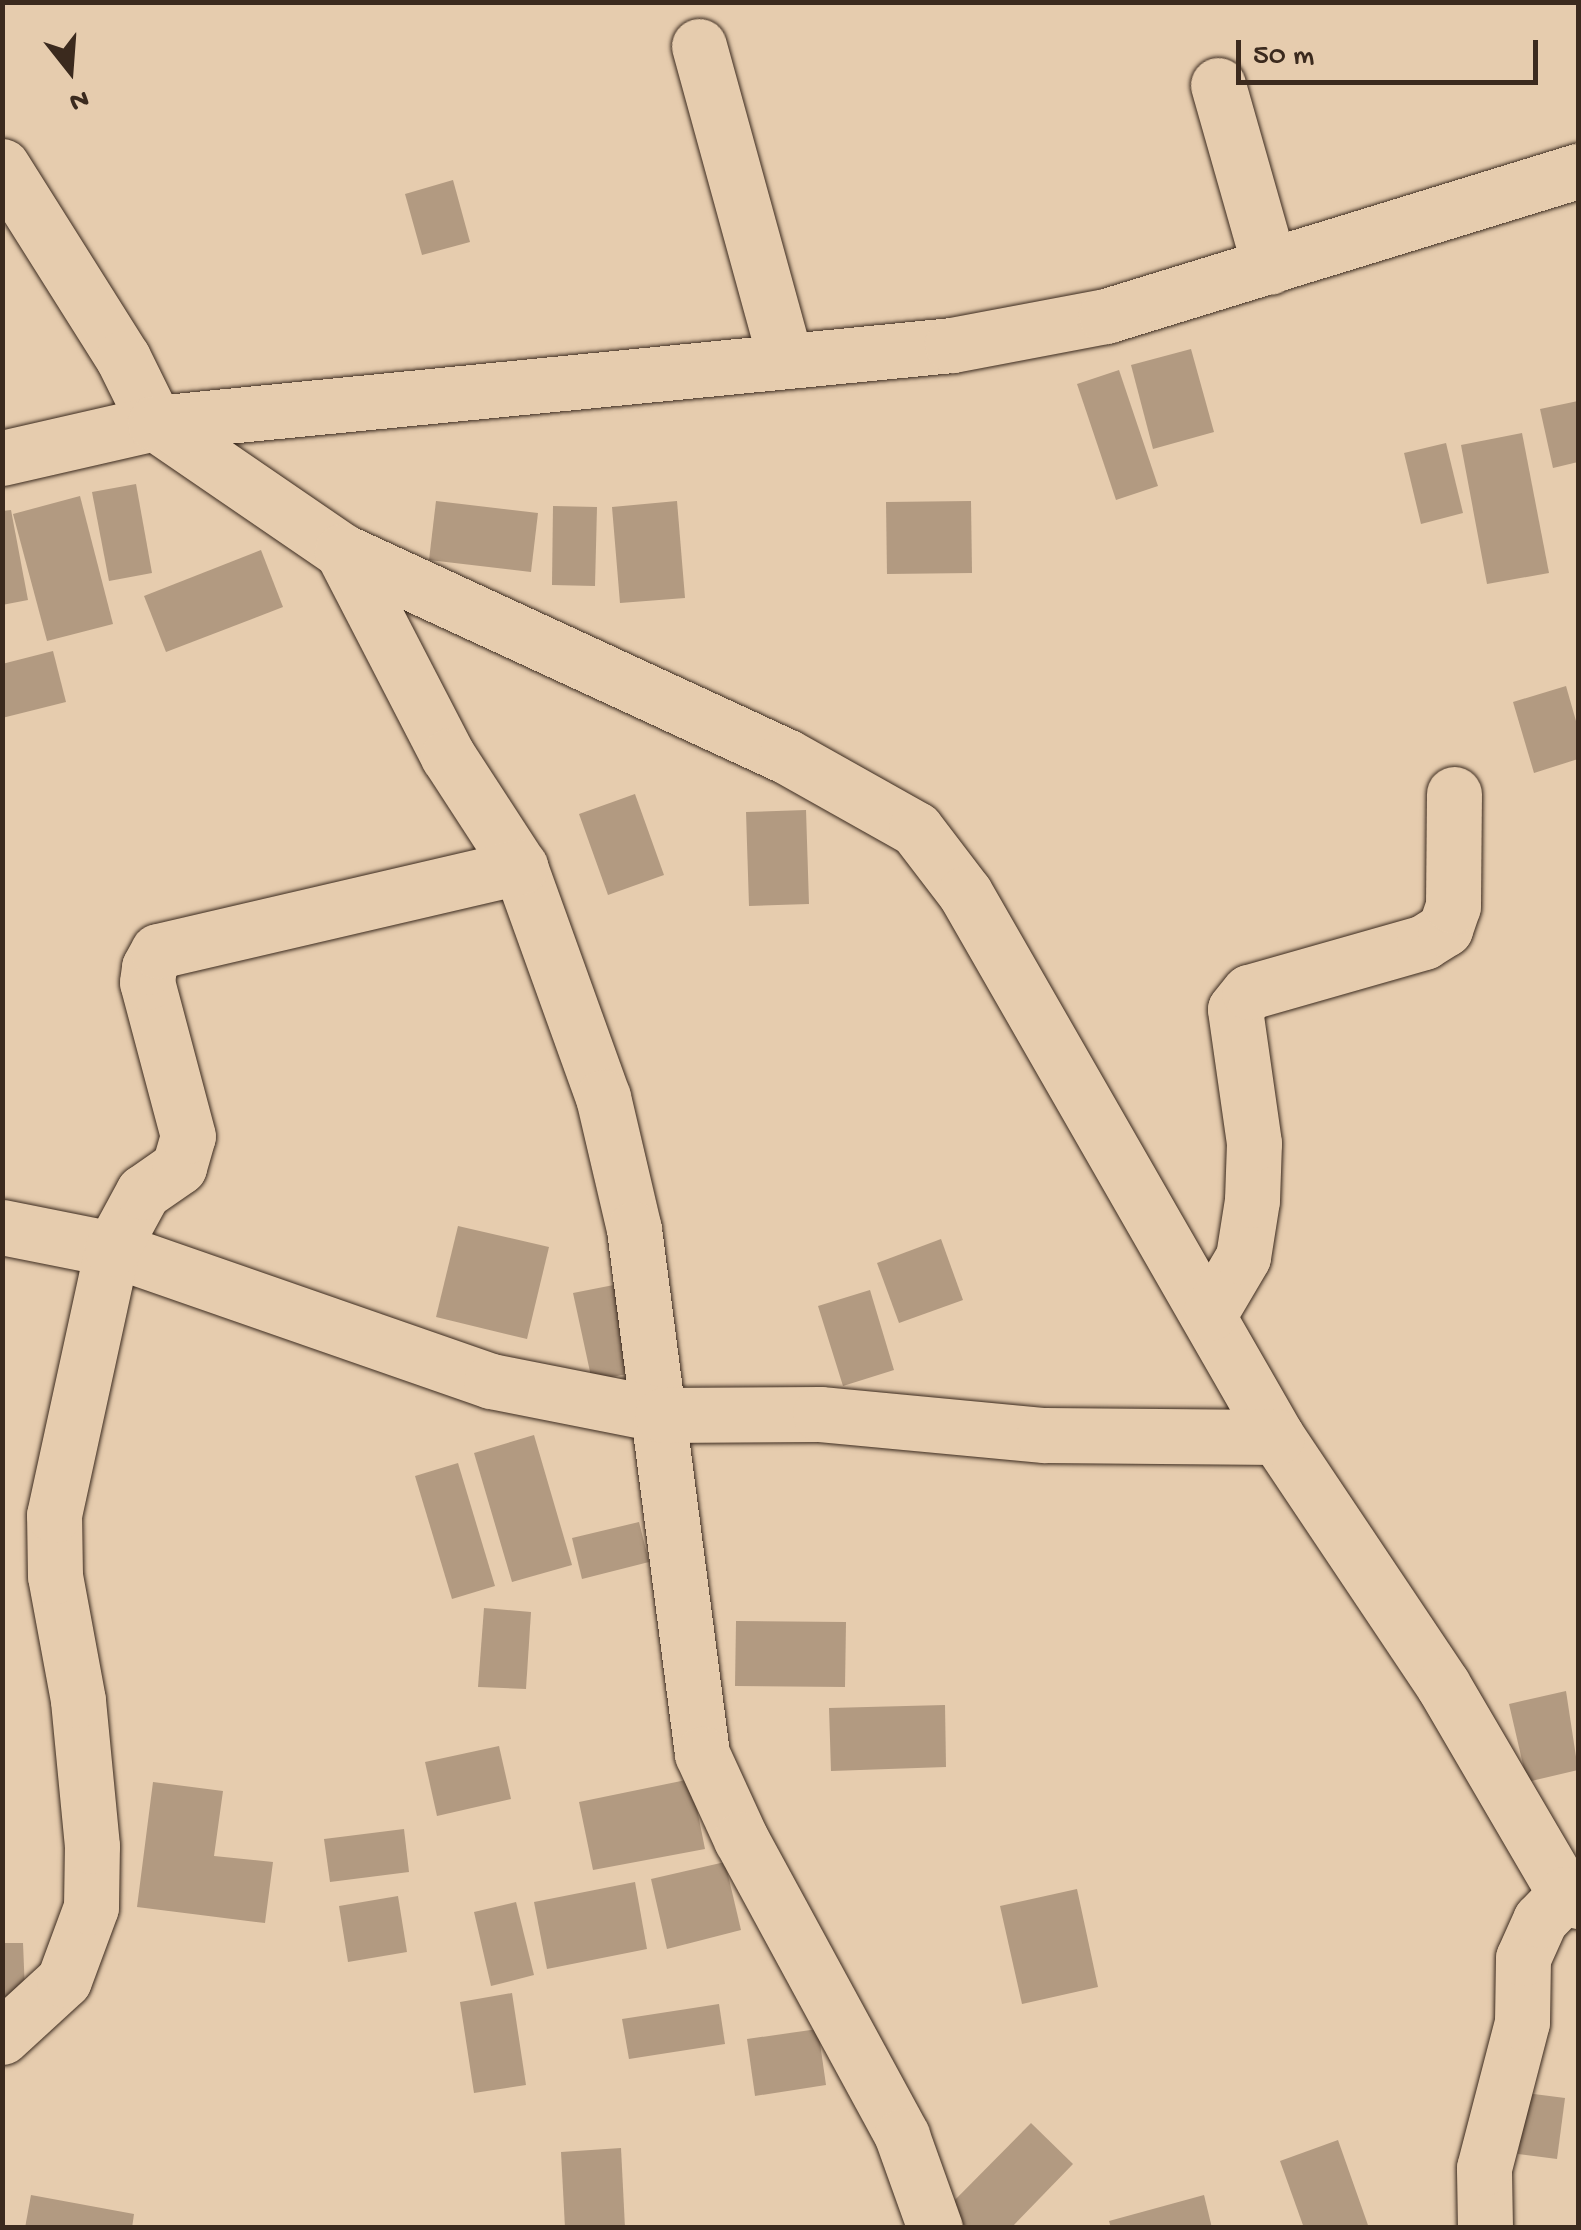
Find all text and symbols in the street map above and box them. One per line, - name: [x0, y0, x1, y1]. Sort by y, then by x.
- north arrow: [20, 20, 120, 120]
- scale bar: [1241, 20, 1544, 82]
- text: 50 m: [1253, 40, 1314, 75]
- text: N: [65, 81, 92, 118]

